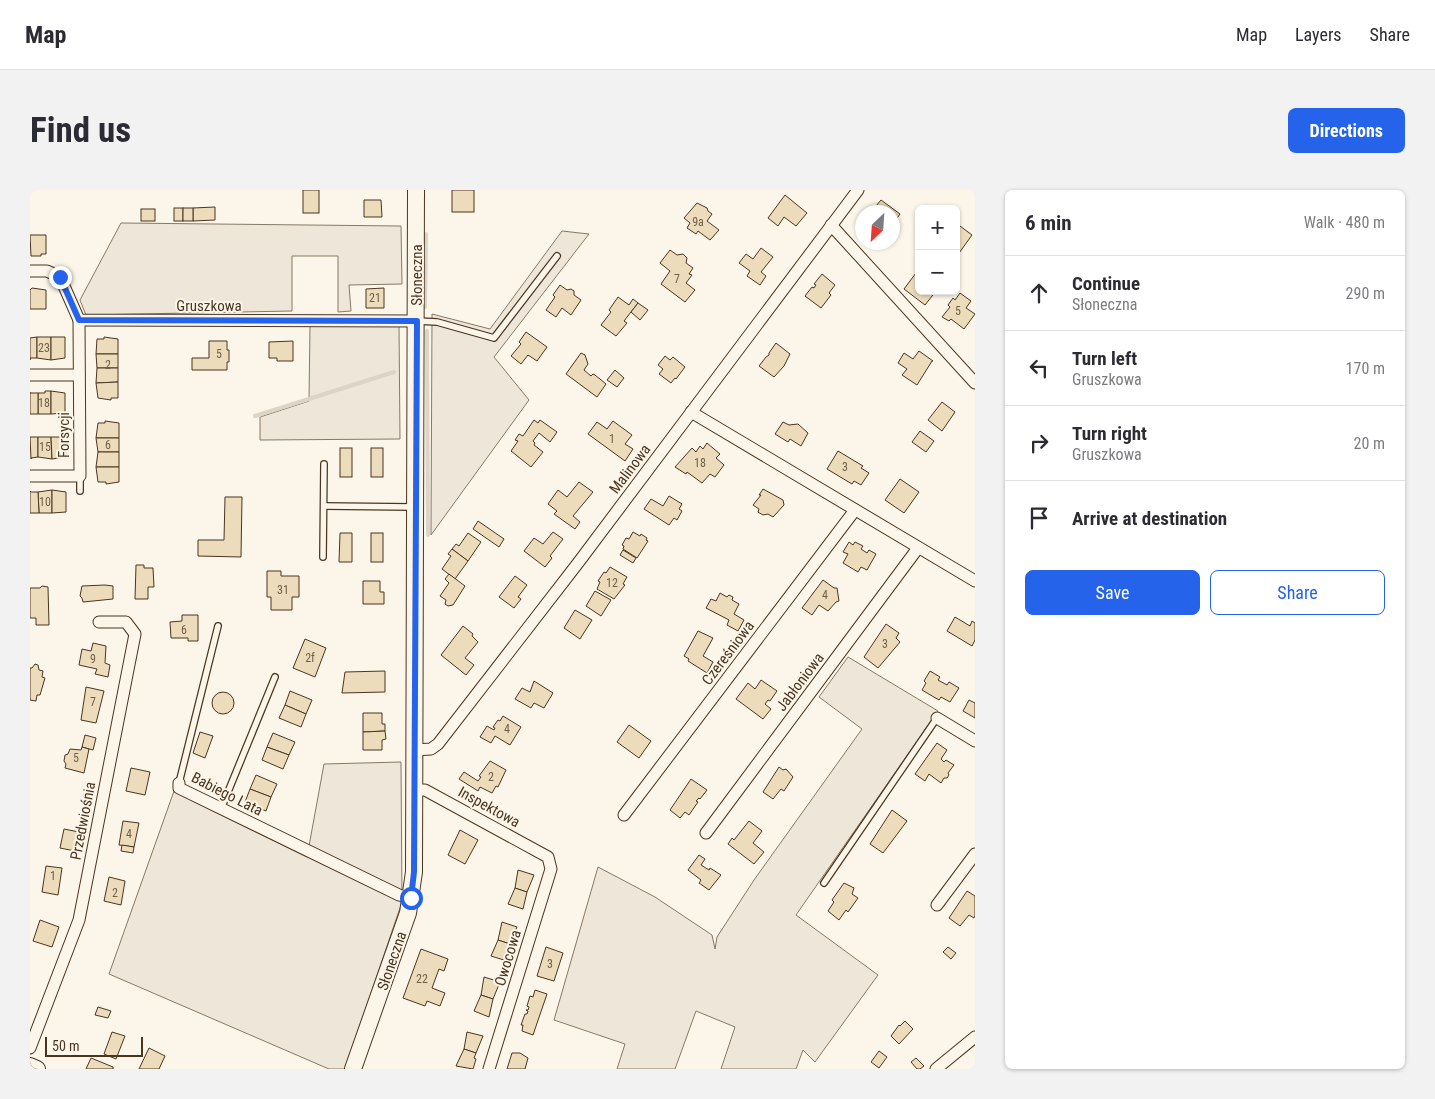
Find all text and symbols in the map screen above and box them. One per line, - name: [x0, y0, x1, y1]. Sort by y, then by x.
- text: Map: [25, 21, 66, 49]
- text: Map: [1236, 24, 1267, 45]
- text: Layers: [1295, 24, 1342, 45]
- text: Share: [1370, 24, 1410, 45]
- button: Directions: [1288, 108, 1405, 153]
- text: Find us: [30, 110, 131, 151]
- north arrow: [855, 205, 900, 250]
- map controls: [915, 205, 960, 295]
- button: +: [915, 205, 960, 250]
- text: 6 min: [1025, 211, 1072, 235]
- text: Walk · 480 m: [1304, 213, 1385, 232]
- house number: 9a: [692, 215, 704, 229]
- street label: Słoneczna: [408, 244, 426, 306]
- button: −: [915, 250, 960, 295]
- route end: [49, 266, 72, 289]
- house number: 7: [674, 272, 680, 286]
- text: Continue: [1072, 272, 1140, 295]
- icon: ahead: [1025, 279, 1053, 307]
- text: 290 m: [1346, 284, 1385, 303]
- house number: 21: [369, 291, 381, 305]
- text: Słoneczna: [1072, 295, 1137, 314]
- street label: Gruszkowa: [176, 297, 242, 315]
- house number: 5: [955, 304, 961, 318]
- house number: 23: [38, 341, 50, 355]
- house number: 5: [216, 347, 222, 361]
- text: Turn left: [1072, 347, 1137, 370]
- icon: left: [1025, 354, 1053, 382]
- house number: 2: [105, 358, 111, 372]
- text: 170 m: [1346, 359, 1385, 378]
- text: Gruszkowa: [1072, 370, 1142, 389]
- house number: 18: [38, 396, 50, 410]
- street label: Forsycji: [55, 412, 73, 458]
- text: Turn right: [1072, 422, 1147, 445]
- icon: right: [1025, 429, 1053, 457]
- house number: 1: [609, 432, 615, 446]
- text: 20 m: [1353, 434, 1385, 453]
- house number: 6: [105, 438, 111, 452]
- house number: 15: [39, 440, 51, 454]
- street label: Malinowa: [606, 441, 654, 497]
- text: Gruszkowa: [1072, 445, 1142, 464]
- house number: 18: [694, 456, 706, 470]
- house number: 3: [842, 460, 848, 474]
- house number: 10: [39, 495, 51, 509]
- icon: arrive: [1025, 504, 1053, 532]
- text: Arrive at destination: [1072, 507, 1227, 530]
- button: Save: [1025, 570, 1200, 615]
- button: Share: [1210, 570, 1385, 615]
- house number: 12: [606, 576, 618, 590]
- house number: 31: [277, 583, 289, 597]
- house number: 4: [822, 588, 828, 602]
- street label: Czereśniowa: [698, 617, 758, 689]
- house number: 6: [181, 623, 187, 637]
- house number: 3: [882, 637, 888, 651]
- street label: Jabłoniowa: [772, 649, 828, 715]
- house number: 2f: [305, 651, 315, 665]
- house number: 9: [90, 652, 96, 666]
- house number: 7: [90, 695, 96, 709]
- house number: 4: [504, 722, 510, 736]
- house number: 5: [73, 751, 79, 765]
- street label: Babiego Lata: [188, 768, 266, 820]
- house number: 2: [488, 770, 494, 784]
- street label: Przedwiośnia: [67, 780, 99, 862]
- street label: Inspektowa: [455, 783, 523, 831]
- house number: 4: [126, 827, 132, 841]
- house number: 1: [50, 869, 56, 883]
- house number: 2: [112, 886, 118, 900]
- route start: [400, 887, 423, 910]
- street label: Owocowa: [491, 928, 525, 988]
- street label: Słoneczna: [374, 929, 410, 993]
- house number: 3: [547, 957, 553, 971]
- house number: 22: [416, 972, 428, 986]
- scale bar: [45, 1034, 142, 1057]
- text: 50 m: [52, 1038, 80, 1054]

